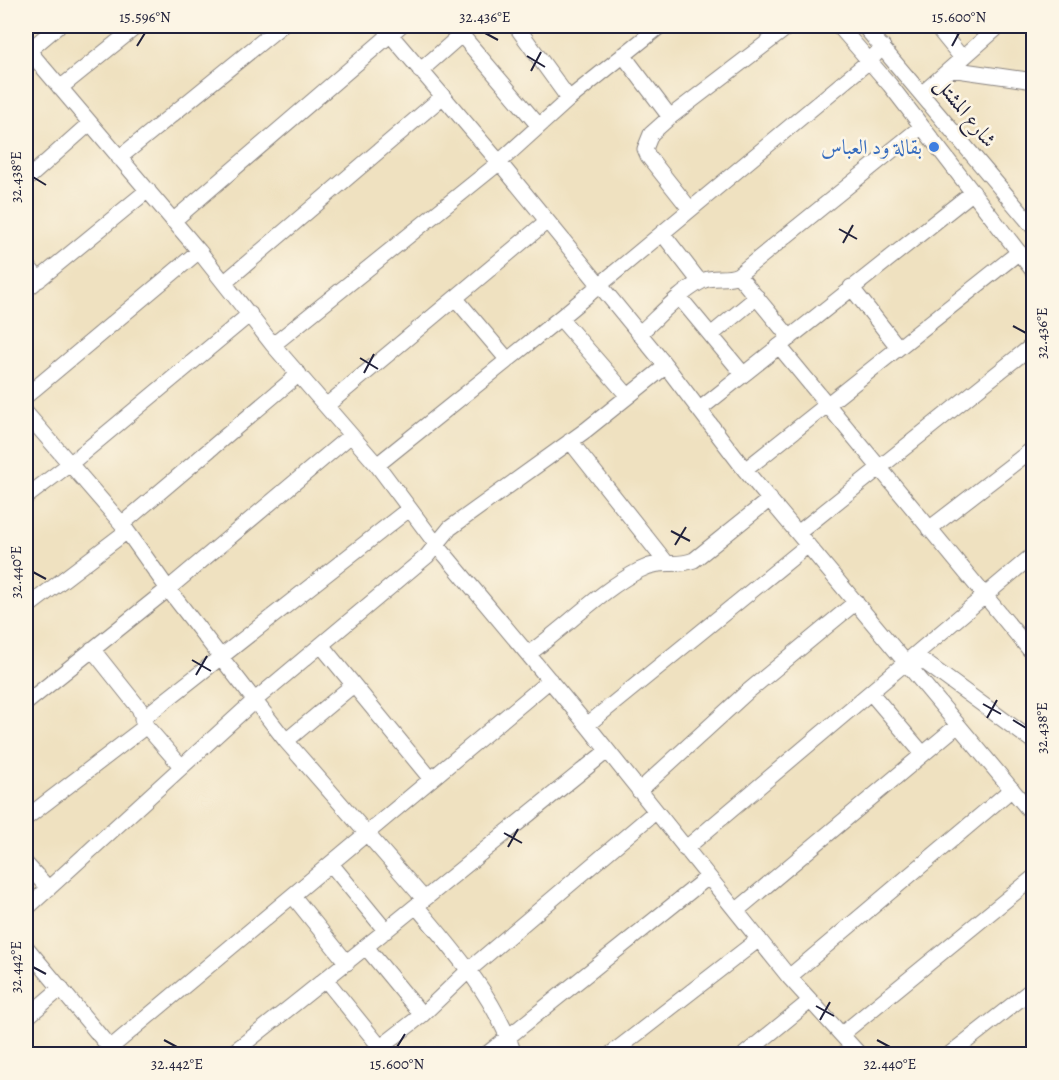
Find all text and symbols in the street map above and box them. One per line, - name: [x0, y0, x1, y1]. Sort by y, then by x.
- text: 15.596°N: [119, 7, 171, 27]
- text: 32.436°E: [459, 7, 511, 27]
- text: 15.600°N: [932, 7, 986, 27]
- street label: شارع المشتل: [926, 71, 1003, 156]
- place label: بقالة ود العباس: [821, 133, 922, 161]
- marker: بقالة ود العباس: [927, 140, 941, 154]
- text: 32.438°E: [6, 151, 26, 203]
- text: 32.436°E: [1032, 307, 1052, 359]
- text: 32.440°E: [6, 546, 26, 598]
- text: 32.438°E: [1032, 702, 1052, 754]
- text: 32.442°E: [6, 941, 26, 993]
- text: 32.442°E: [151, 1054, 203, 1074]
- text: 15.600°N: [370, 1054, 424, 1074]
- text: 32.440°E: [864, 1054, 916, 1074]

